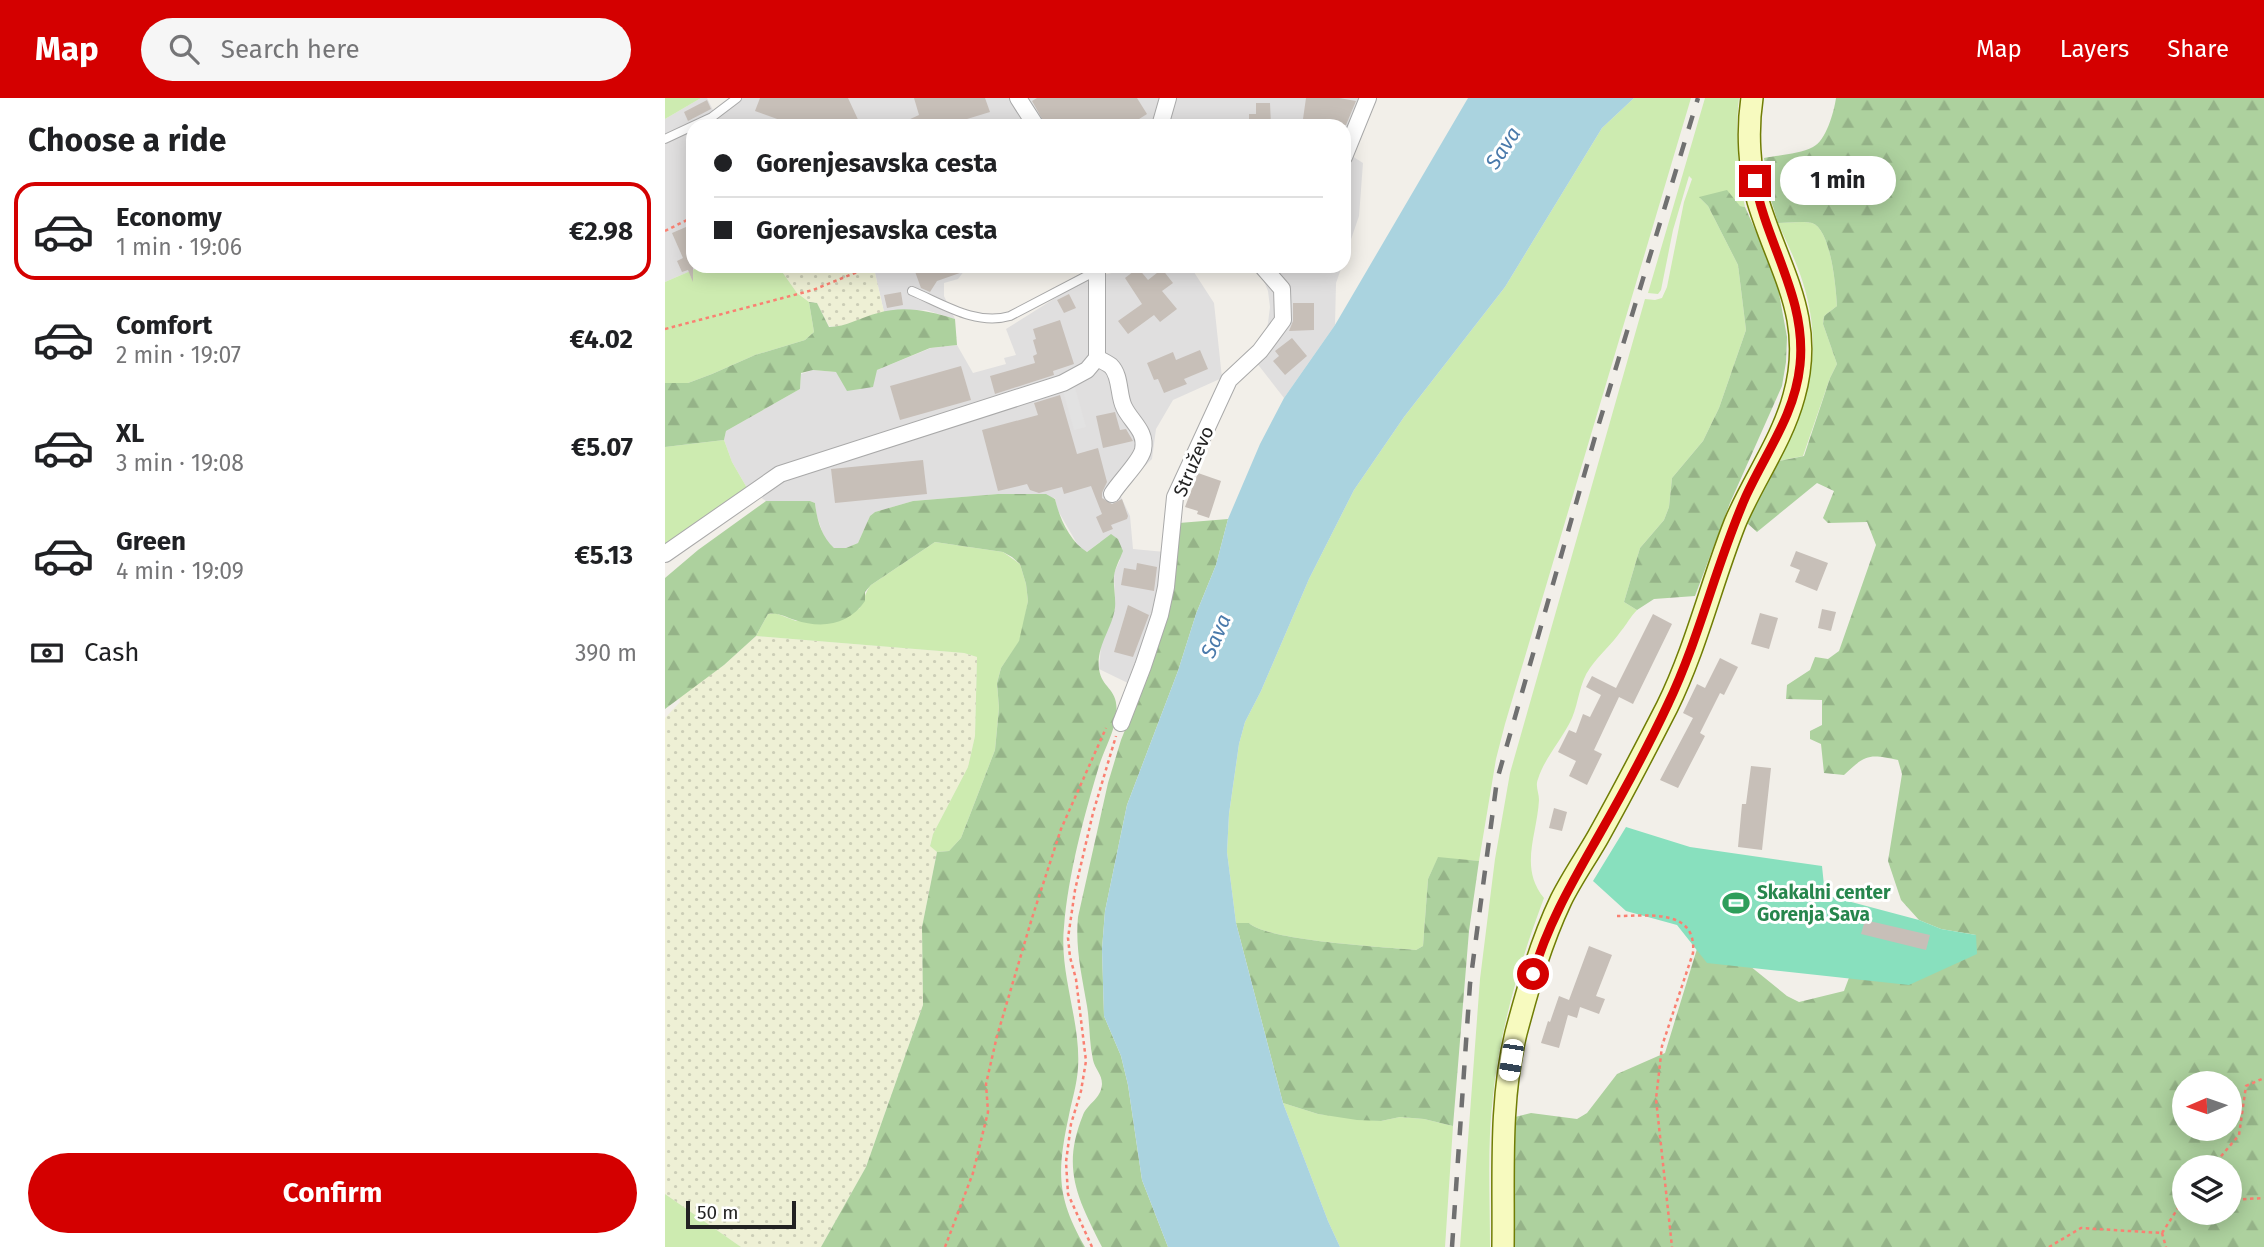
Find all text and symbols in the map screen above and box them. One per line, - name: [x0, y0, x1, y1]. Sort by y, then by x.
- search box: [141, 18, 631, 81]
- text: Map: [35, 29, 99, 69]
- icon: search: [165, 30, 203, 68]
- text: Search here: [221, 34, 360, 65]
- text: Map: [1976, 35, 2022, 63]
- text: Layers: [2060, 35, 2129, 63]
- text: Share: [2167, 35, 2229, 63]
- text: Choose a ride: [28, 121, 226, 159]
- water label: Sava: [1479, 122, 1526, 175]
- text: Gorenjesavska cesta: [756, 148, 998, 179]
- callout: 1 min: [1779, 156, 1895, 206]
- route end: [1739, 165, 1771, 197]
- text: 1 min: [1810, 166, 1866, 194]
- icon: car: [32, 200, 95, 263]
- text: Economy: [116, 202, 222, 233]
- text: Gorenjesavska cesta: [756, 215, 998, 246]
- text: €2.98: [569, 216, 633, 247]
- text: 1 min · 19:06: [116, 233, 242, 261]
- icon: car: [32, 308, 95, 371]
- text: Comfort: [116, 310, 212, 341]
- text: €4.02: [570, 324, 633, 355]
- text: 2 min · 19:07: [116, 341, 241, 369]
- icon: car: [32, 416, 95, 479]
- text: XL: [116, 418, 144, 449]
- street label: Struževo: [1168, 422, 1219, 500]
- text: €5.07: [571, 432, 633, 463]
- text: 3 min · 19:08: [116, 449, 244, 477]
- icon: car: [32, 524, 95, 587]
- text: Green: [116, 526, 186, 557]
- text: €5.13: [574, 540, 633, 571]
- text: 4 min · 19:09: [116, 557, 244, 585]
- water label: Sava: [1195, 610, 1237, 663]
- icon: cash: [28, 634, 66, 672]
- text: Cash: [84, 637, 140, 668]
- text: 390 m: [575, 639, 637, 667]
- place label: Skakalni center Gorenja Sava: [1757, 881, 1891, 926]
- sports icon: Skakalni center Gorenja Sava: [1721, 888, 1751, 918]
- route start: [1517, 958, 1549, 990]
- car: [1498, 1038, 1525, 1082]
- north arrow: [2172, 1071, 2242, 1141]
- map controls: [2172, 1071, 2242, 1225]
- button: Confirm: [28, 1153, 637, 1233]
- button: layers: [2172, 1155, 2242, 1225]
- scale bar: [686, 1198, 796, 1230]
- text: 50 m: [697, 1201, 738, 1224]

